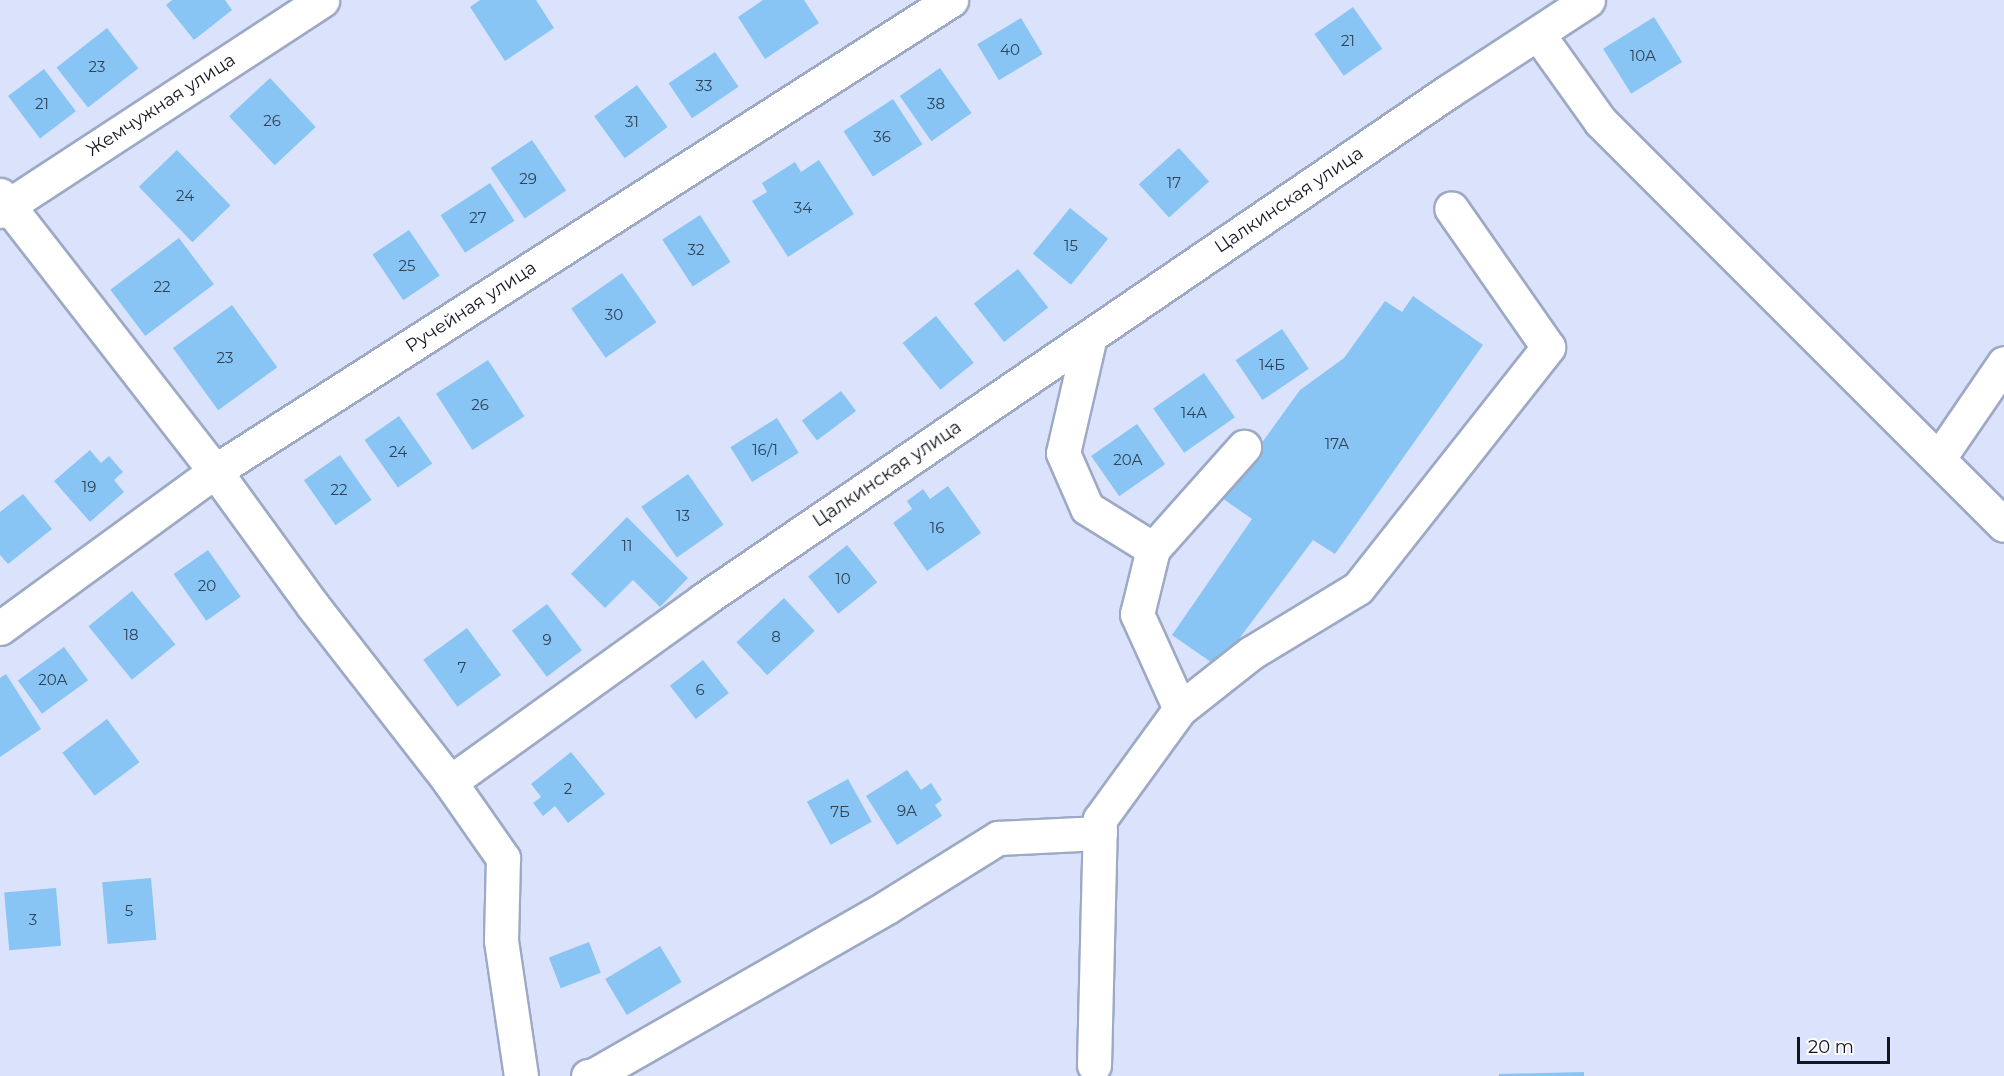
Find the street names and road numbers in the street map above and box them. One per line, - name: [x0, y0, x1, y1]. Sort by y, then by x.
- street label: Жемчужная улица: [83, 49, 239, 161]
- street label: Цалкинская улица: [1211, 142, 1367, 258]
- street label: Ручейная улица: [402, 257, 540, 357]
- street label: Цалкинская улица: [809, 416, 965, 532]

